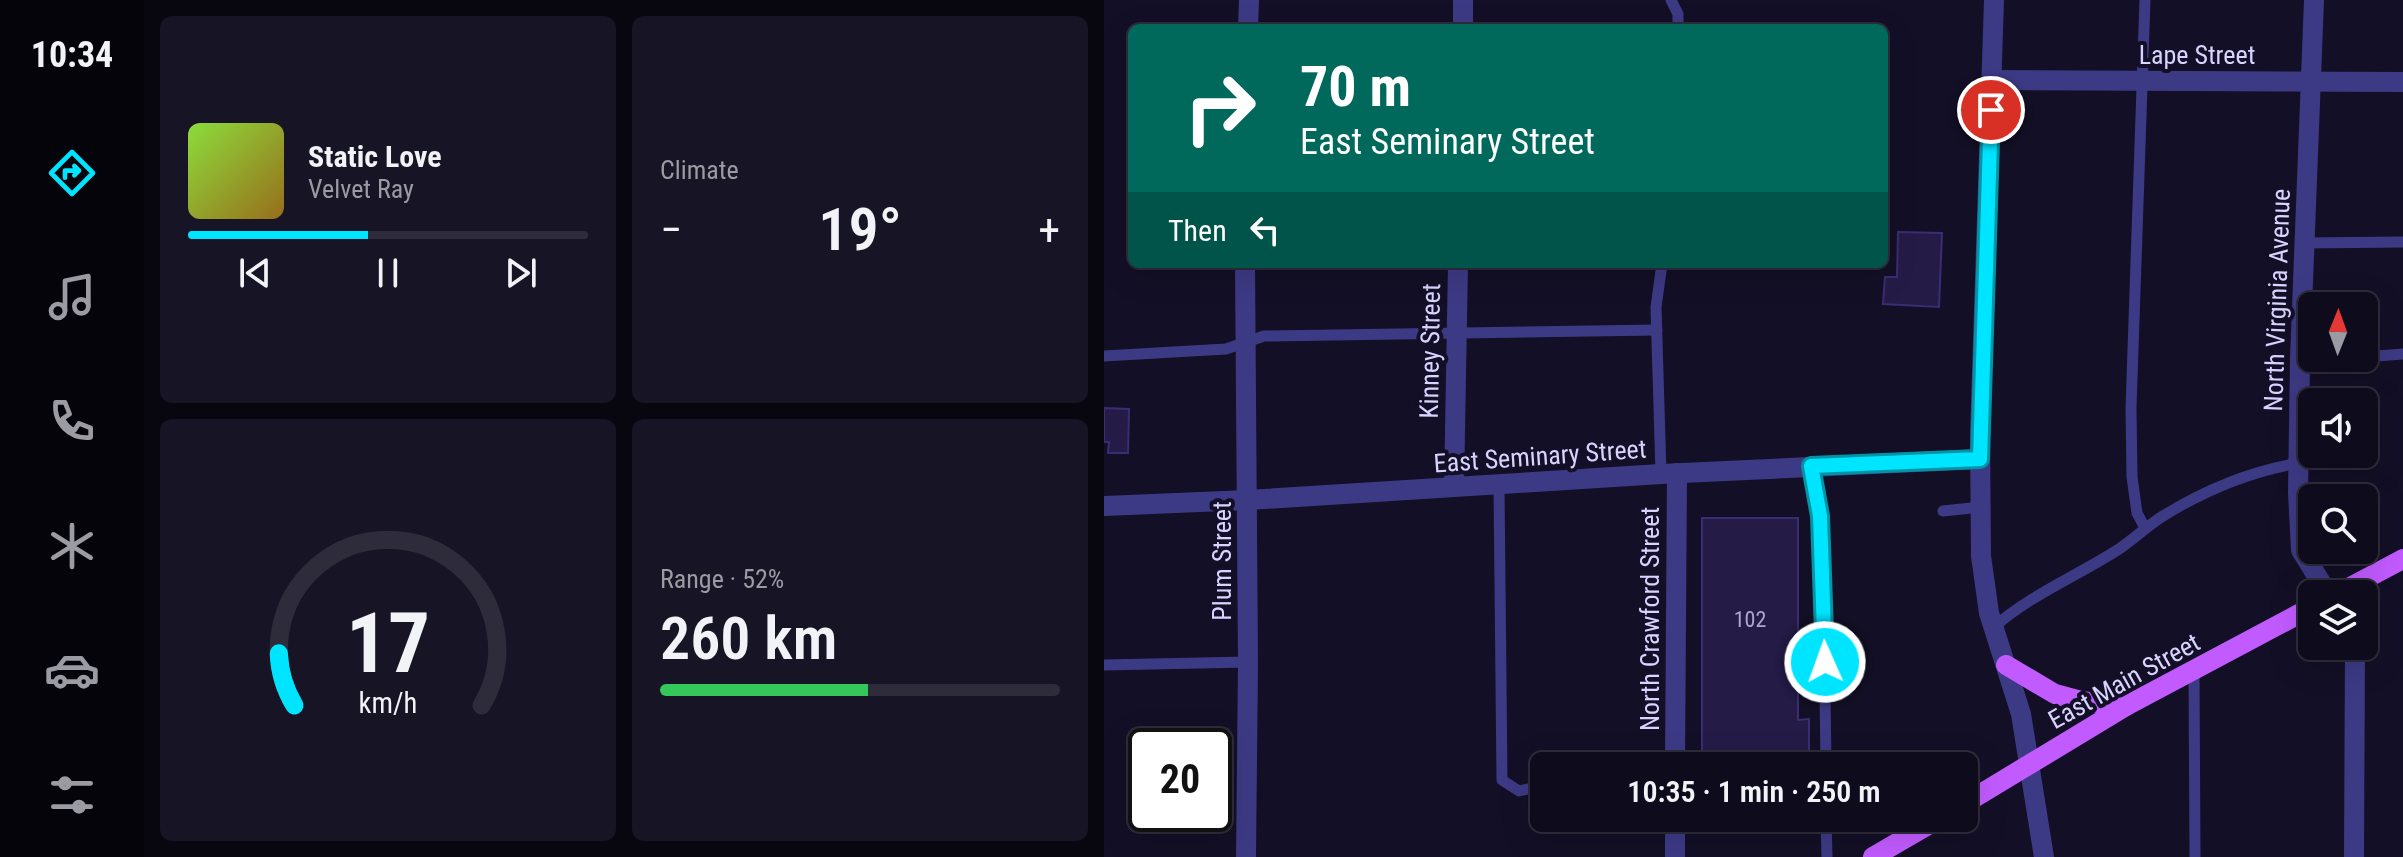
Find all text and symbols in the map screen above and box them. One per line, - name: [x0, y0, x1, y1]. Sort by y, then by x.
- text: 10:34: [31, 34, 113, 76]
- street label: Lape Street: [2139, 40, 2255, 70]
- text: 70 m: [1300, 54, 1411, 120]
- icon: right: [1168, 56, 1272, 160]
- pin: [1957, 76, 2025, 144]
- icon: arrive: [1969, 88, 2013, 132]
- text: East Seminary Street: [1300, 121, 1595, 163]
- text: Static Love: [308, 139, 442, 174]
- icon: directions: [44, 145, 100, 201]
- text: Climate: [660, 155, 739, 185]
- text: Velvet Ray: [308, 174, 414, 204]
- street label: North Virginia Avenue: [2258, 188, 2296, 412]
- text: 19°: [818, 194, 902, 265]
- text: −: [660, 204, 682, 256]
- text: +: [1038, 204, 1060, 256]
- icon: left: [1243, 208, 1287, 252]
- text: Then: [1168, 213, 1227, 248]
- icon: previous: [233, 251, 277, 295]
- icon: pause: [366, 251, 410, 295]
- icon: next: [499, 251, 543, 295]
- icon: music: [44, 269, 100, 325]
- street label: Kinney Street: [1414, 283, 1446, 419]
- north arrow: [2298, 292, 2378, 372]
- map controls: [2298, 292, 2378, 660]
- button: sound: [2298, 388, 2378, 468]
- icon: phone: [44, 393, 100, 449]
- street label: East Seminary Street: [1433, 434, 1647, 478]
- button: search: [2298, 484, 2378, 564]
- street label: Plum Street: [1207, 501, 1237, 621]
- street label: North Crawford Street: [1635, 507, 1665, 731]
- icon: climate: [44, 518, 100, 574]
- text: Range · 52%: [660, 564, 784, 594]
- button: layers: [2298, 580, 2378, 660]
- text: 17: [346, 594, 430, 691]
- text: 260 km: [660, 603, 837, 674]
- house number: 102: [1734, 607, 1766, 632]
- position arrow: [1783, 620, 1867, 704]
- street label: East Main Street: [2043, 627, 2205, 735]
- icon: car: [44, 642, 100, 698]
- text: km/h: [359, 686, 417, 720]
- speed limit sign: 20: [1128, 728, 1232, 832]
- icon: filters: [44, 767, 100, 823]
- text: 10:35 · 1 min · 250 m: [1627, 774, 1881, 809]

